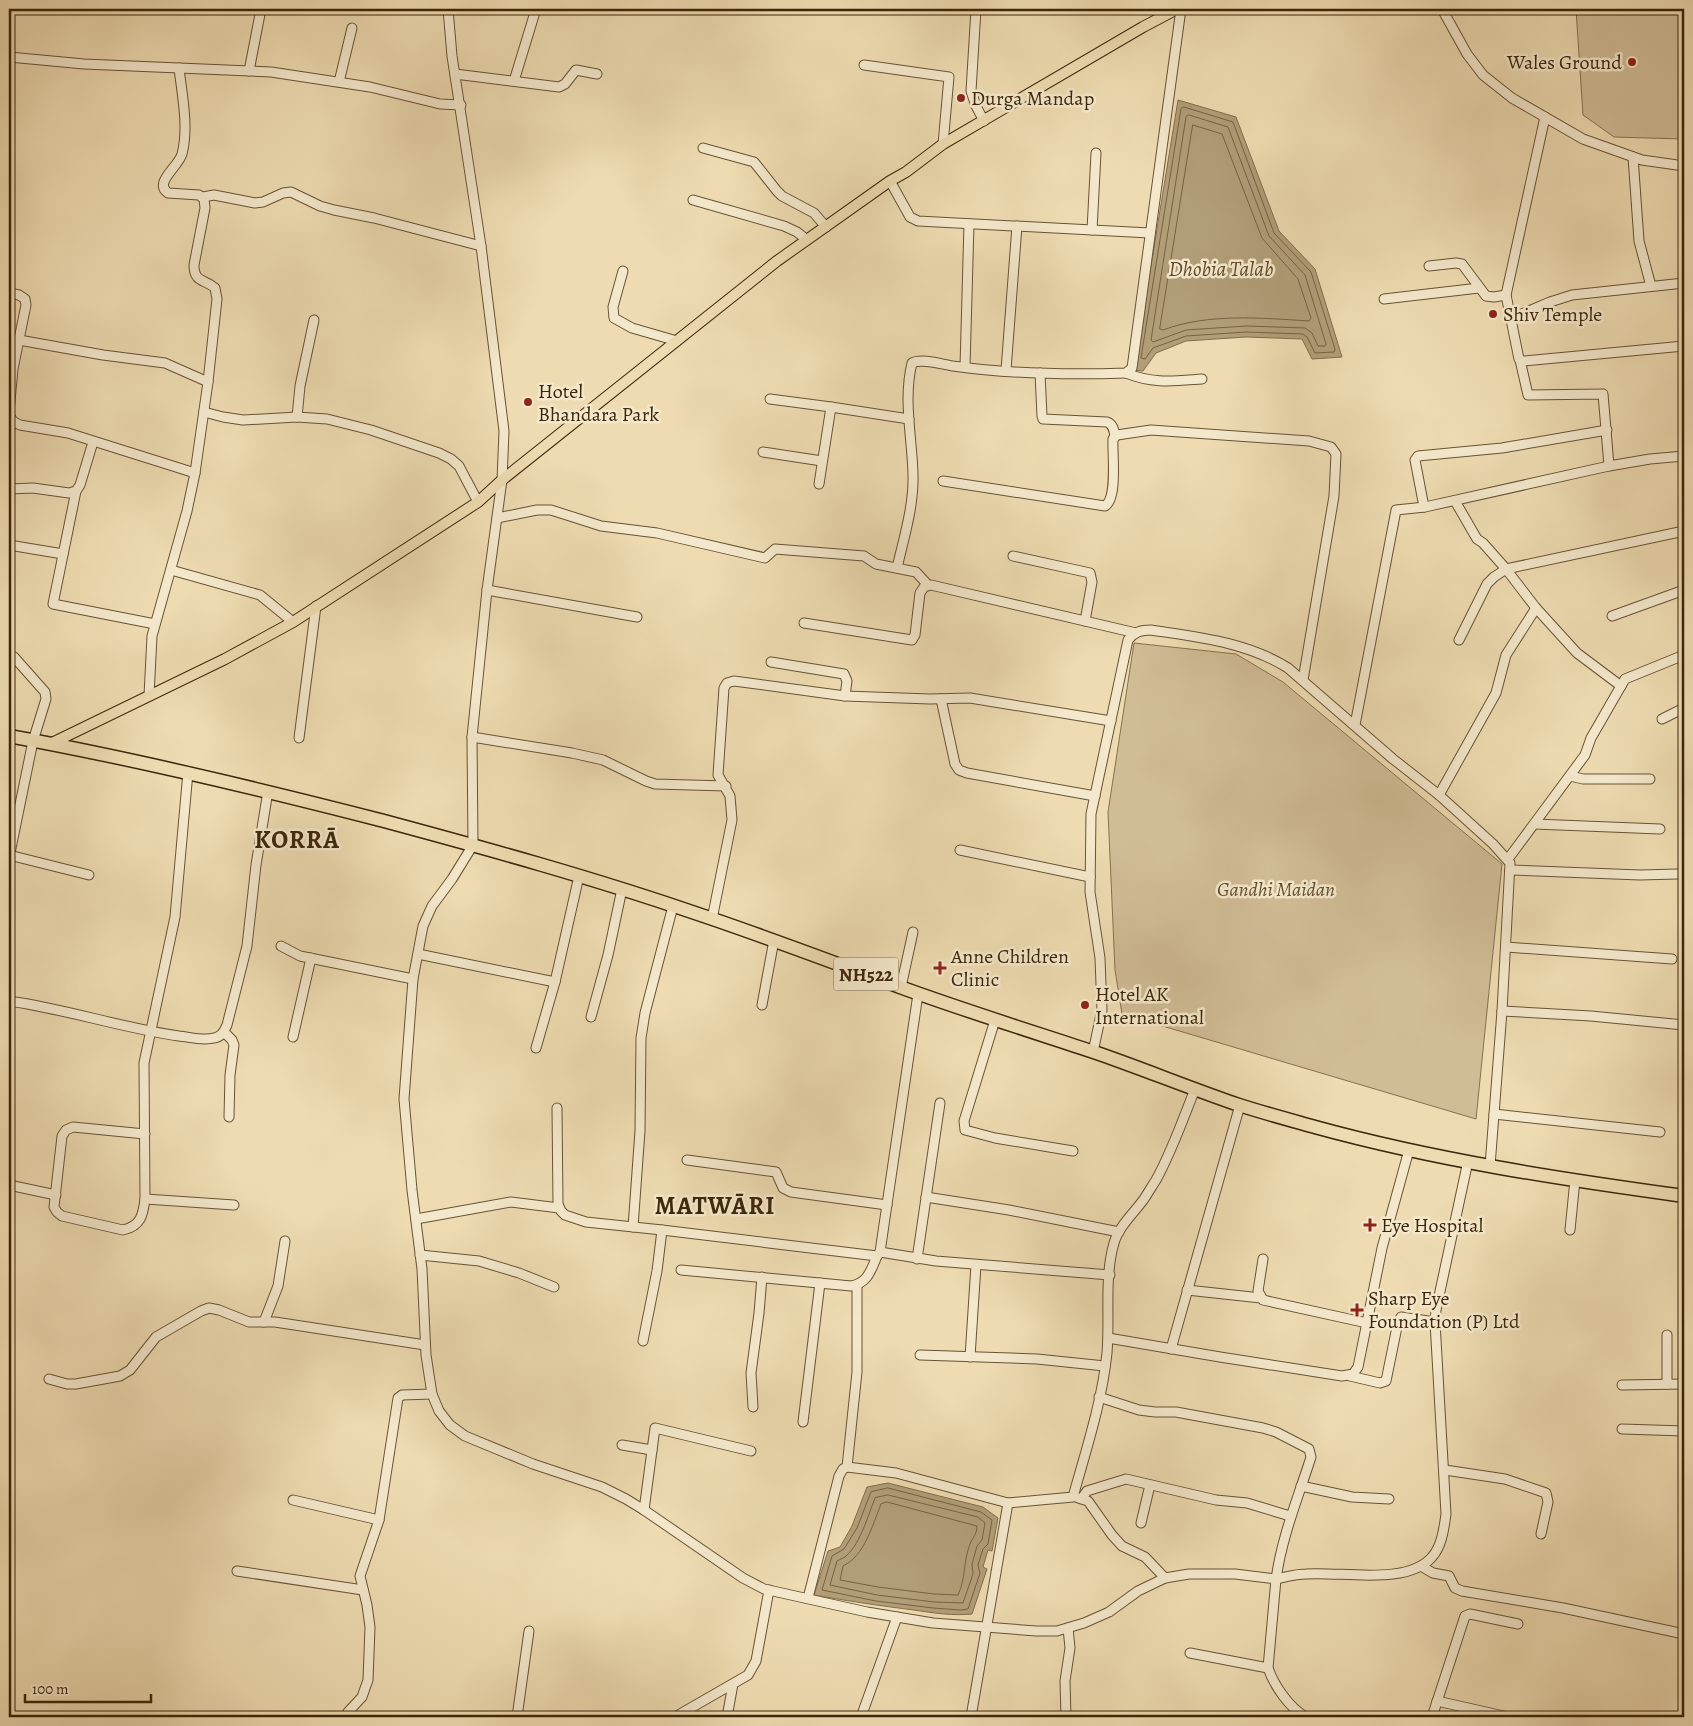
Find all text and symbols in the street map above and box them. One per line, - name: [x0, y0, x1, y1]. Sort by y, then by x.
- place label: Wales Ground: [1506, 49, 1622, 76]
- marker: Wales Ground: [1626, 56, 1638, 68]
- place label: Durga Mandap: [971, 85, 1094, 112]
- marker: Durga Mandap: [955, 92, 967, 104]
- water label: Dhobia Talab: [1168, 255, 1274, 283]
- place label: Shiv Temple: [1503, 301, 1602, 328]
- marker: Shiv Temple: [1487, 308, 1499, 320]
- place label: Hotel Bhandara Park: [538, 378, 659, 428]
- marker: Hotel Bhandara Park: [522, 396, 534, 408]
- district label: KORRĀ: [254, 823, 340, 857]
- park label: Gandhi Maidan: [1217, 876, 1335, 903]
- place label: Anne Children Clinic: [950, 943, 1069, 993]
- road number: NH522: [834, 958, 898, 991]
- marker: Anne Children Clinic: [933, 961, 947, 975]
- place label: Hotel AK International: [1095, 981, 1204, 1031]
- marker: Hotel AK International: [1079, 999, 1091, 1011]
- district label: MATWĀRI: [655, 1189, 775, 1223]
- place label: Eye Hospital: [1381, 1212, 1484, 1239]
- marker: Eye Hospital: [1363, 1218, 1377, 1232]
- place label: Sharp Eye Foundation (P) Ltd: [1368, 1285, 1520, 1335]
- marker: Sharp Eye Foundation (P) Ltd: [1350, 1303, 1364, 1317]
- scale bar: [25, 1671, 151, 1703]
- text: 100 m: [32, 1679, 69, 1699]

